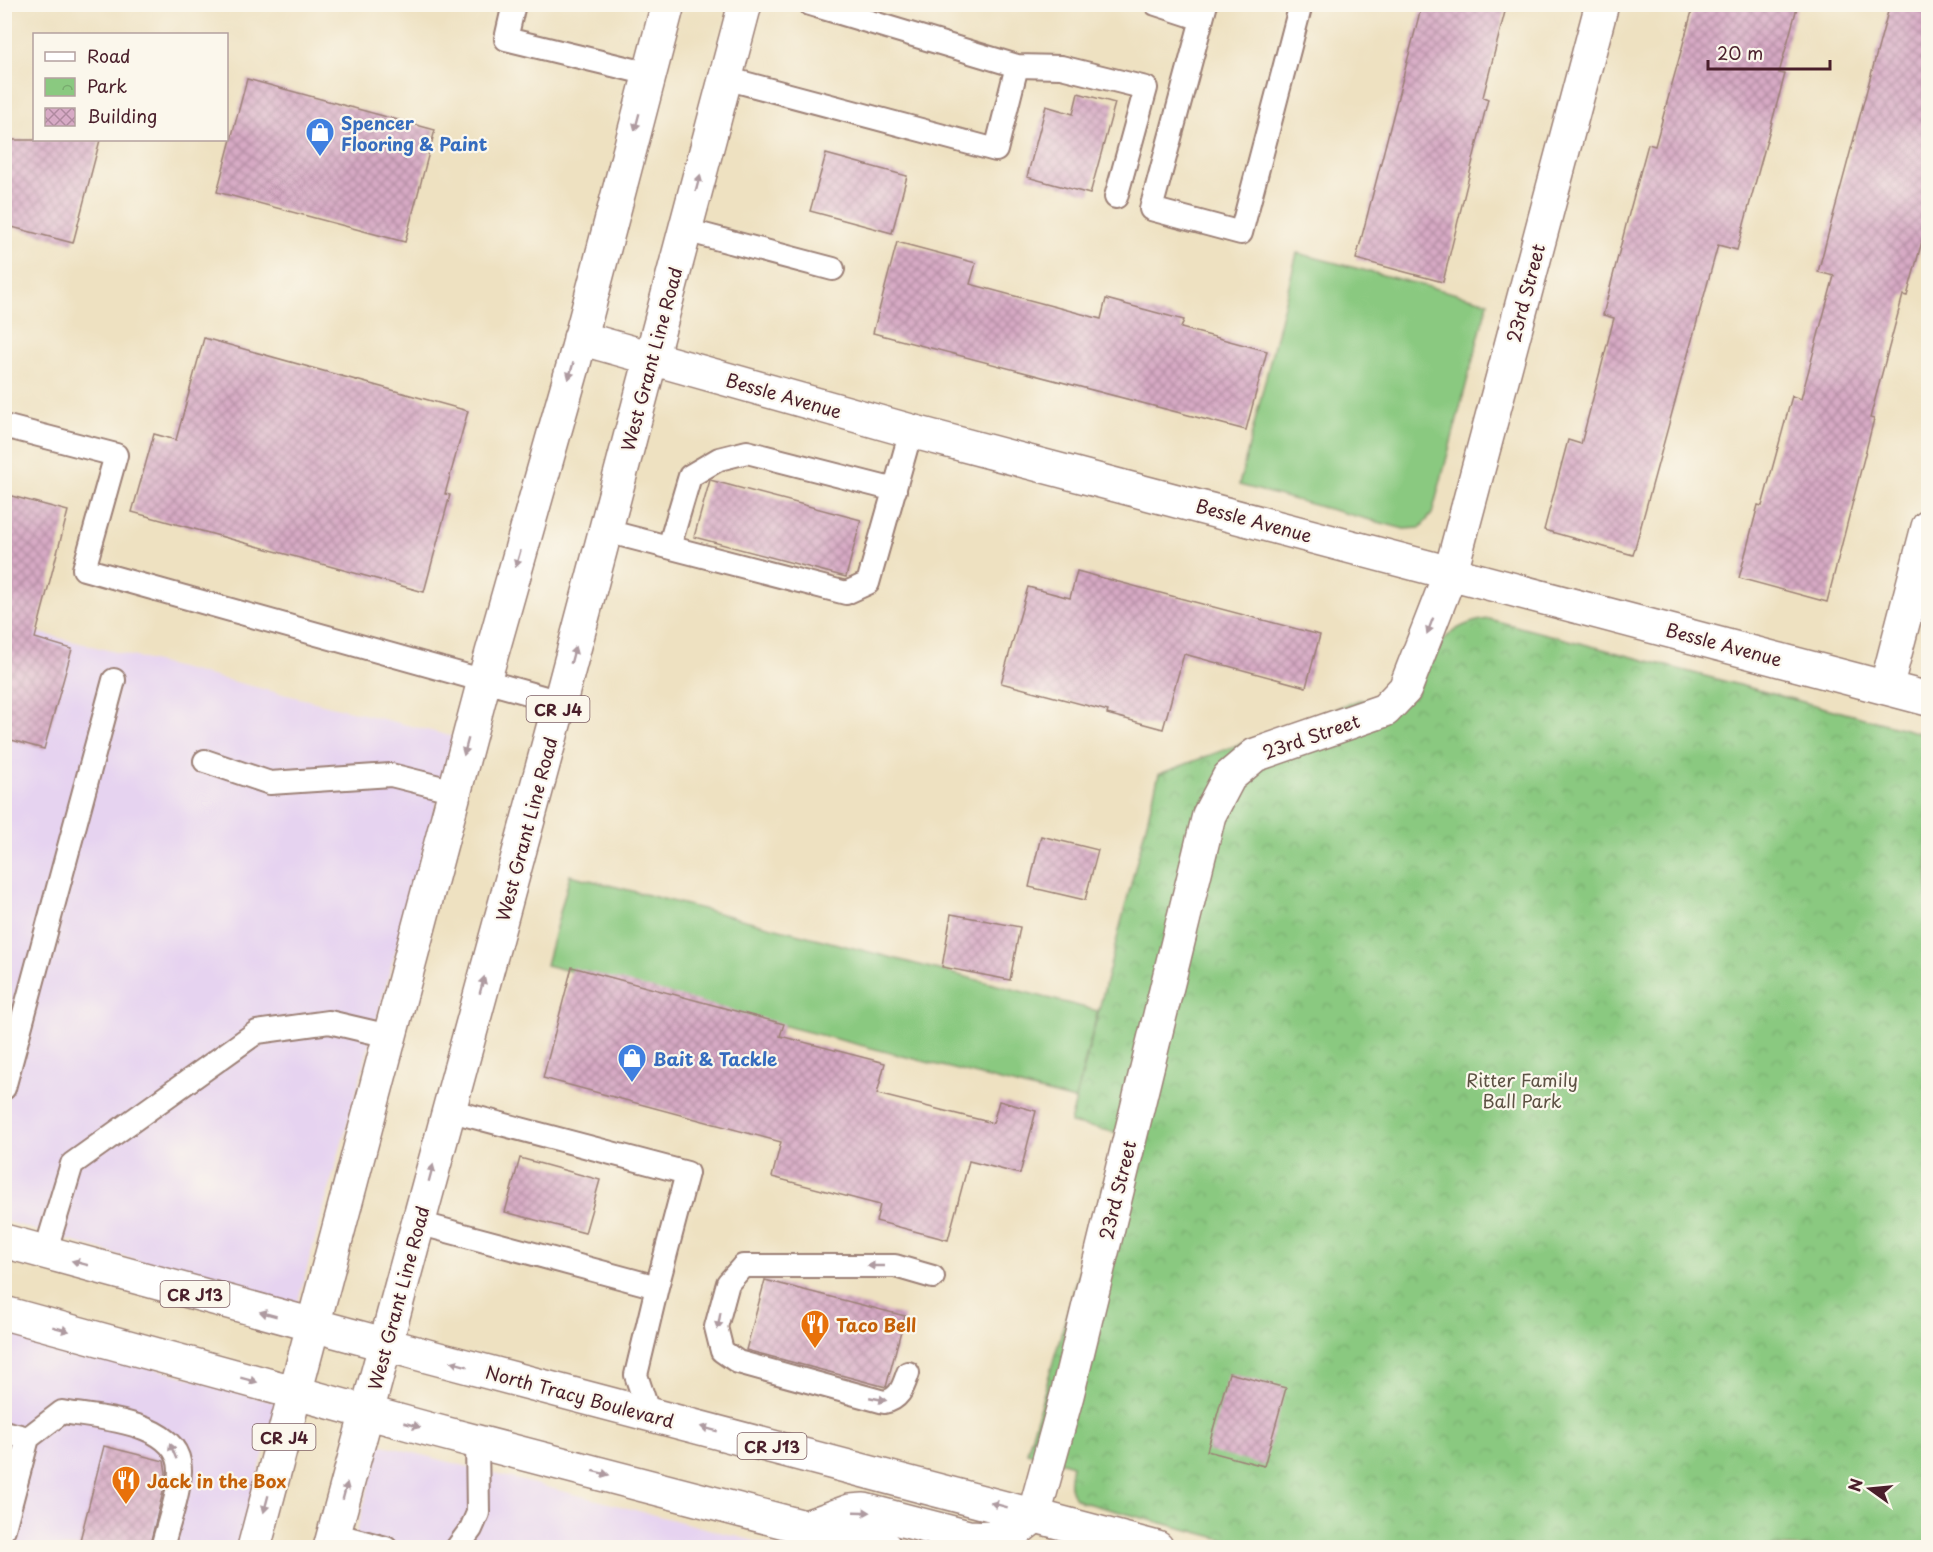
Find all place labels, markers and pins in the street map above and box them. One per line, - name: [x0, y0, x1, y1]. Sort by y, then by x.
- place label: Spencer Flooring & Paint: [341, 109, 488, 157]
- shop icon: Spencer Flooring & Paint: [304, 116, 336, 158]
- shop icon: Bait & Tackle: [616, 1042, 648, 1084]
- place label: Bait & Tackle: [653, 1045, 777, 1072]
- restaurant icon: Taco Bell: [799, 1308, 831, 1350]
- place label: Taco Bell: [836, 1311, 916, 1338]
- restaurant icon: Jack in the Box: [110, 1464, 142, 1506]
- place label: Jack in the Box: [147, 1467, 286, 1494]

